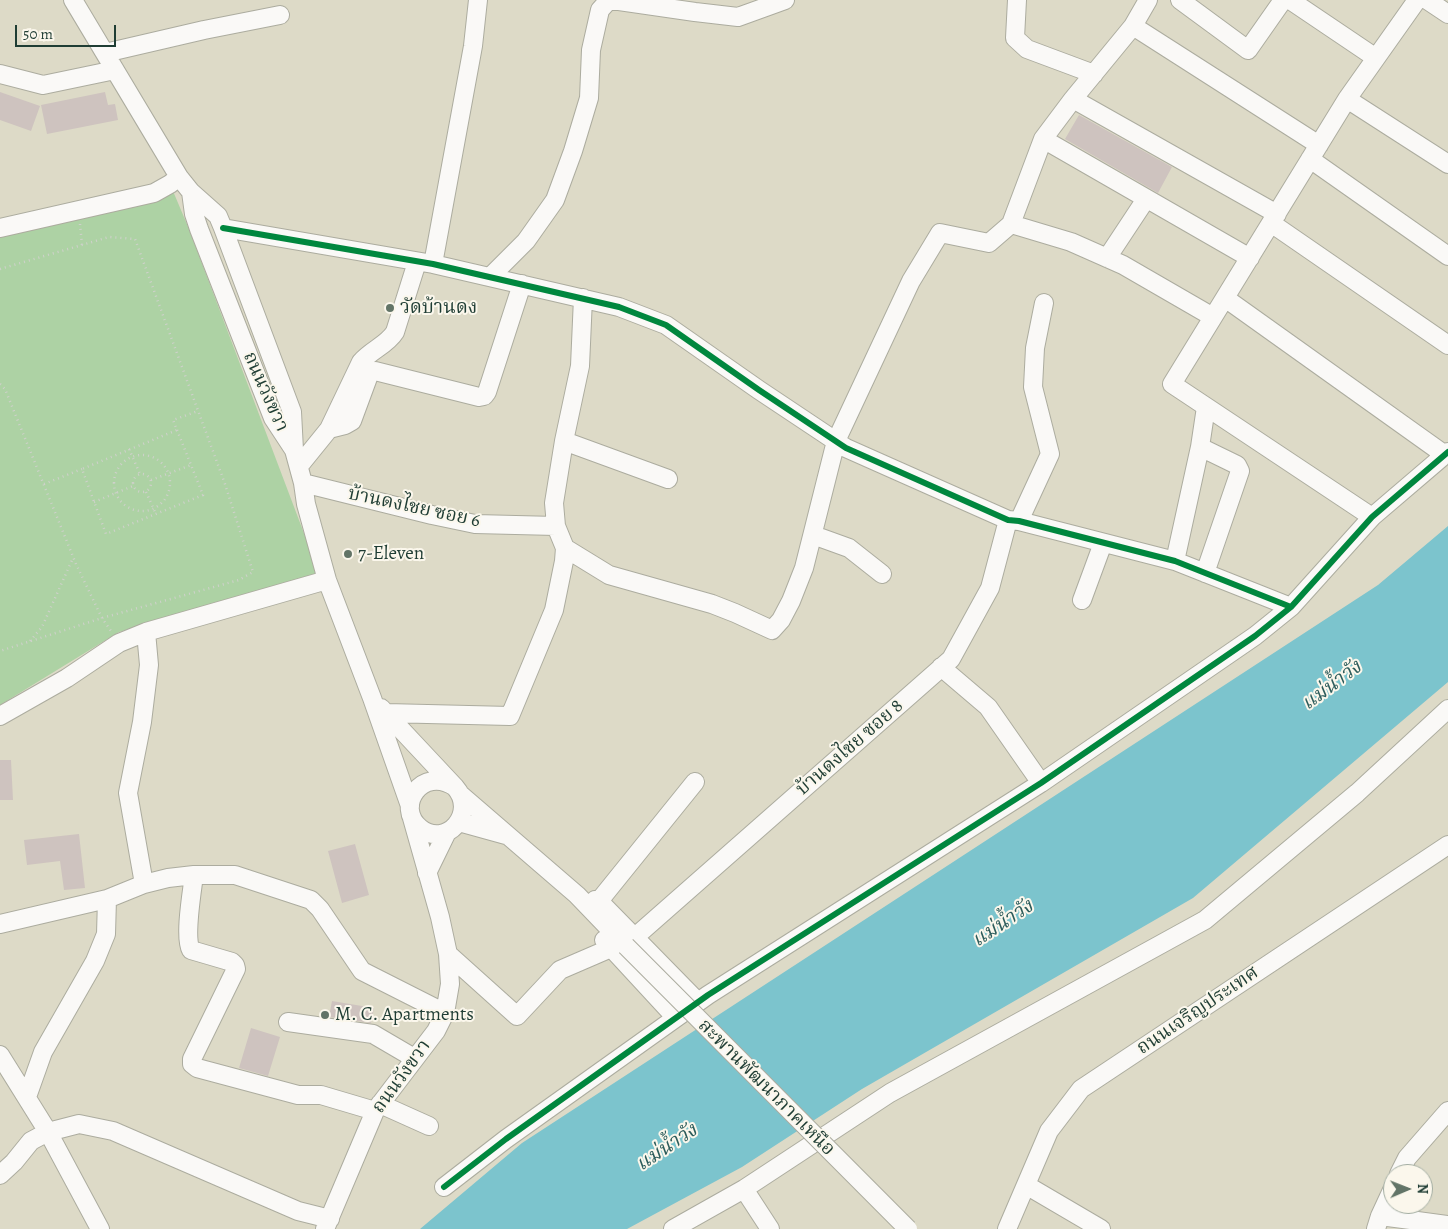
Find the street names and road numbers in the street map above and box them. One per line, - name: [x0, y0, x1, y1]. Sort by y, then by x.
- street label: ถนนวังขวา: [237, 348, 293, 436]
- street label: บ้านดงไชย ซอย 6: [346, 483, 482, 533]
- street label: บ้านดงไชย ซอย 8: [792, 695, 908, 801]
- street label: ถนนเจริญประเทศ: [1133, 962, 1263, 1060]
- street label: สะพานพัฒนาภาคเหนือ: [693, 1015, 839, 1161]
- street label: ถนนวังขวา: [368, 1036, 436, 1118]

